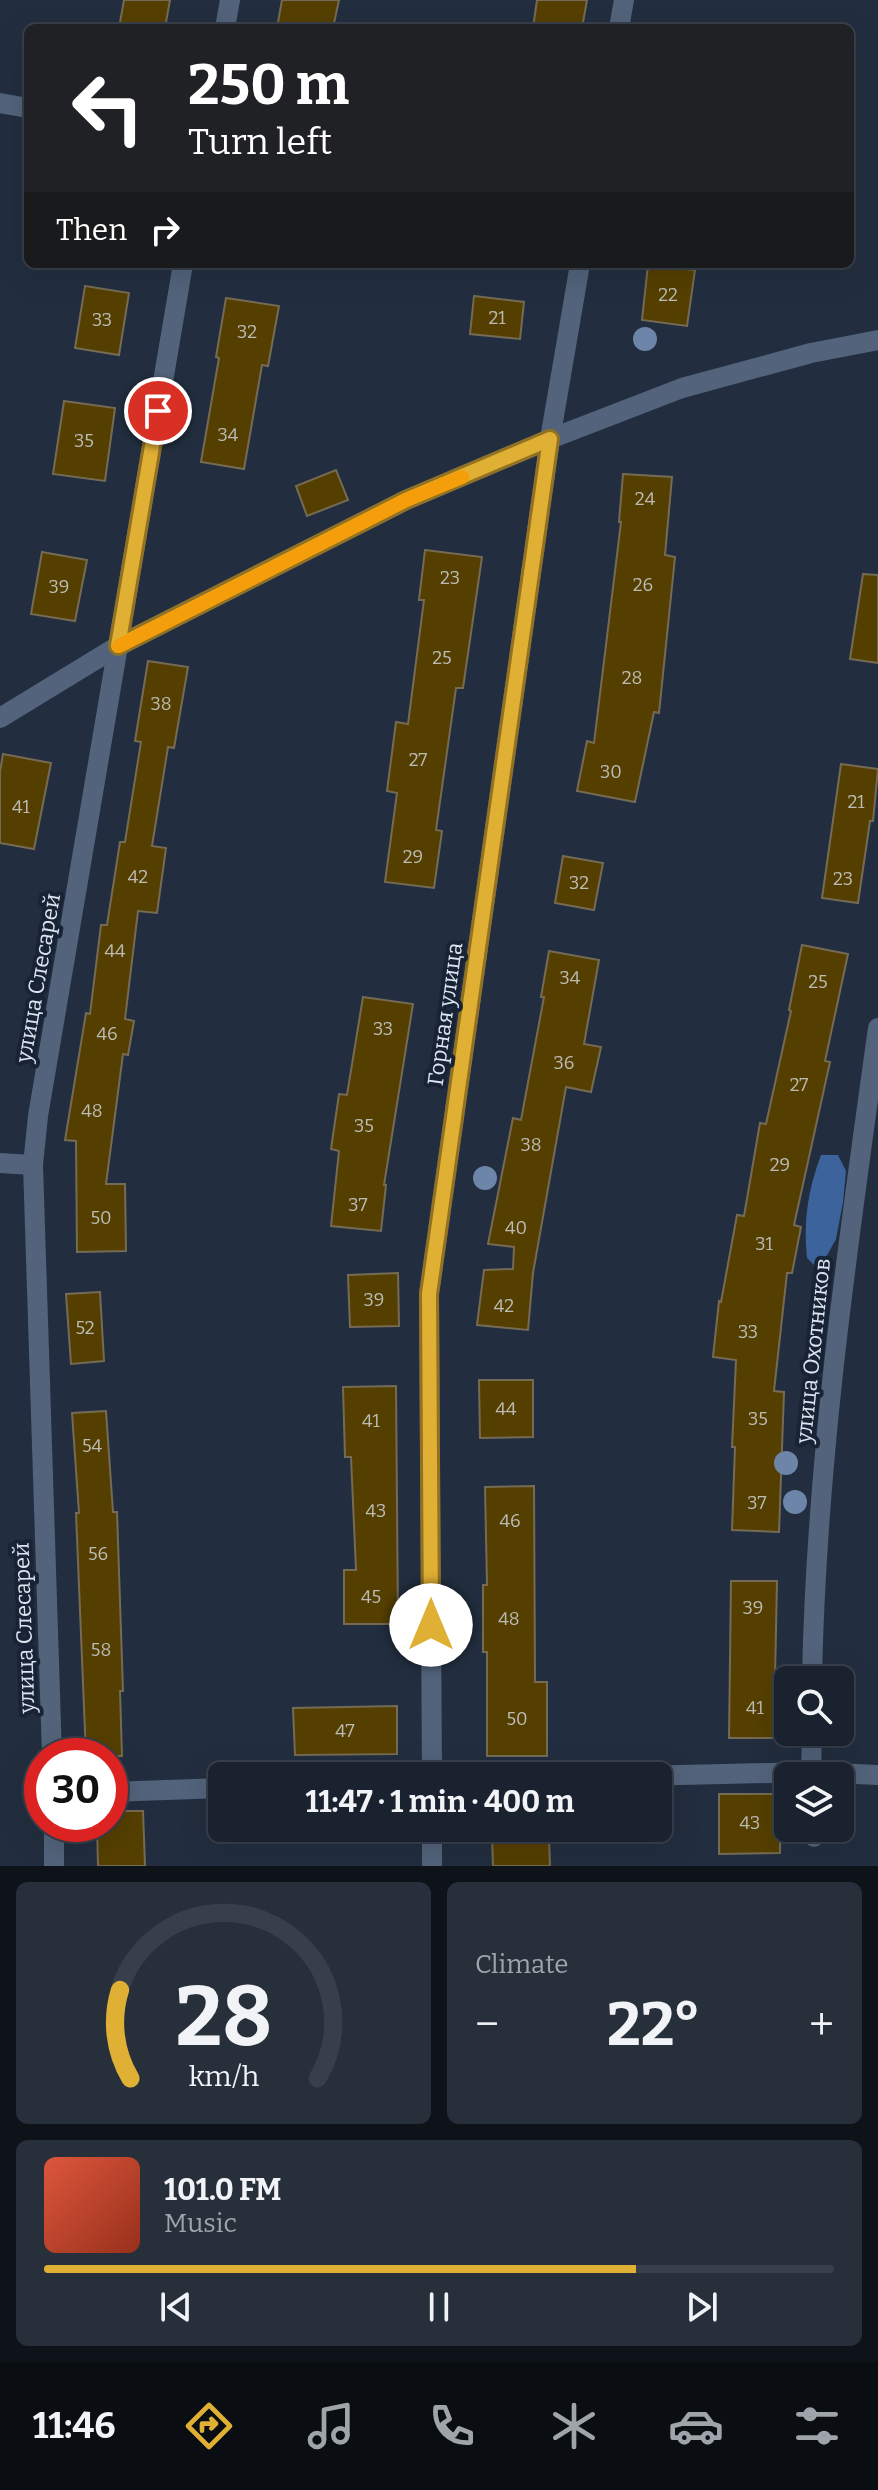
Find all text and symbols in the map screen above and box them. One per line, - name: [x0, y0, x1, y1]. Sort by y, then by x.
- text: 250 m: [188, 52, 349, 119]
- icon: left: [56, 56, 160, 160]
- text: Turn left: [188, 120, 332, 164]
- icon: right: [143, 208, 187, 252]
- text: Then: [56, 212, 127, 248]
- house number: 22: [658, 284, 678, 306]
- house number: 21: [488, 307, 506, 329]
- house number: 33: [92, 309, 112, 331]
- house number: 32: [237, 321, 257, 343]
- pin: [124, 377, 192, 445]
- icon: arrive: [136, 389, 180, 433]
- house number: 34: [218, 424, 239, 446]
- house number: 35: [74, 430, 94, 452]
- house number: 24: [635, 488, 656, 510]
- house number: 23: [440, 567, 460, 589]
- house number: 26: [633, 574, 653, 596]
- house number: 39: [49, 576, 69, 598]
- house number: 25: [432, 647, 452, 669]
- house number: 28: [622, 667, 642, 689]
- house number: 38: [150, 693, 172, 715]
- house number: 27: [409, 749, 427, 771]
- house number: 30: [600, 761, 622, 783]
- house number: 21: [847, 791, 865, 813]
- house number: 41: [12, 796, 31, 818]
- house number: 29: [403, 846, 423, 868]
- house number: 42: [128, 866, 148, 888]
- house number: 23: [833, 868, 853, 890]
- house number: 32: [569, 872, 589, 894]
- street label: улица Слесарей: [10, 891, 66, 1066]
- house number: 44: [104, 940, 126, 962]
- street label: Горная улица: [422, 941, 468, 1087]
- house number: 34: [560, 967, 581, 989]
- house number: 25: [808, 971, 828, 993]
- house number: 33: [373, 1018, 393, 1040]
- house number: 46: [96, 1023, 118, 1045]
- house number: 36: [554, 1052, 574, 1074]
- house number: 27: [790, 1074, 808, 1096]
- house number: 48: [81, 1100, 103, 1122]
- house number: 35: [354, 1115, 374, 1137]
- house number: 38: [520, 1134, 542, 1156]
- house number: 29: [770, 1154, 790, 1176]
- house number: 37: [348, 1194, 368, 1216]
- house number: 50: [90, 1207, 112, 1229]
- house number: 40: [505, 1217, 527, 1239]
- house number: 31: [755, 1233, 773, 1255]
- street label: улица Охотников: [790, 1257, 836, 1446]
- house number: 39: [364, 1289, 384, 1311]
- house number: 42: [494, 1295, 514, 1317]
- house number: 52: [75, 1317, 95, 1339]
- house number: 33: [738, 1321, 758, 1343]
- house number: 44: [495, 1398, 517, 1420]
- house number: 35: [748, 1408, 768, 1430]
- house number: 41: [362, 1410, 381, 1432]
- house number: 54: [82, 1435, 103, 1457]
- house number: 37: [747, 1492, 767, 1514]
- house number: 43: [366, 1500, 386, 1522]
- house number: 46: [499, 1510, 521, 1532]
- street label: улица Слесарей: [8, 1542, 41, 1715]
- house number: 56: [88, 1543, 108, 1565]
- position arrow: [389, 1583, 473, 1667]
- house number: 45: [361, 1586, 381, 1608]
- house number: 39: [743, 1597, 763, 1619]
- house number: 48: [498, 1608, 520, 1630]
- house number: 58: [91, 1639, 111, 1661]
- map controls: [774, 1666, 854, 1842]
- button: search: [774, 1666, 854, 1746]
- house number: 41: [746, 1697, 765, 1719]
- house number: 50: [506, 1708, 528, 1730]
- house number: 47: [335, 1720, 355, 1742]
- speed limit sign: 30: [24, 1738, 128, 1842]
- button: layers: [774, 1762, 854, 1842]
- text: 11:47 · 1 min · 400 m: [306, 1784, 574, 1820]
- house number: 43: [740, 1812, 760, 1834]
- text: Climate: [475, 1949, 569, 1980]
- text: 28: [175, 1967, 272, 2067]
- text: 22°: [607, 1989, 701, 2061]
- text: −: [475, 1998, 499, 2051]
- text: +: [809, 1998, 834, 2051]
- text: km/h: [188, 2059, 259, 2094]
- text: 101.0 FM: [164, 2172, 282, 2208]
- text: Music: [164, 2208, 237, 2239]
- icon: previous: [154, 2285, 198, 2329]
- icon: pause: [417, 2285, 461, 2329]
- icon: next: [680, 2285, 724, 2329]
- icon: directions: [181, 2398, 237, 2454]
- icon: music: [303, 2398, 359, 2454]
- icon: phone: [424, 2398, 480, 2454]
- icon: climate: [546, 2398, 602, 2454]
- icon: car: [668, 2398, 724, 2454]
- icon: filters: [789, 2398, 845, 2454]
- text: 11:46: [33, 2404, 116, 2448]

